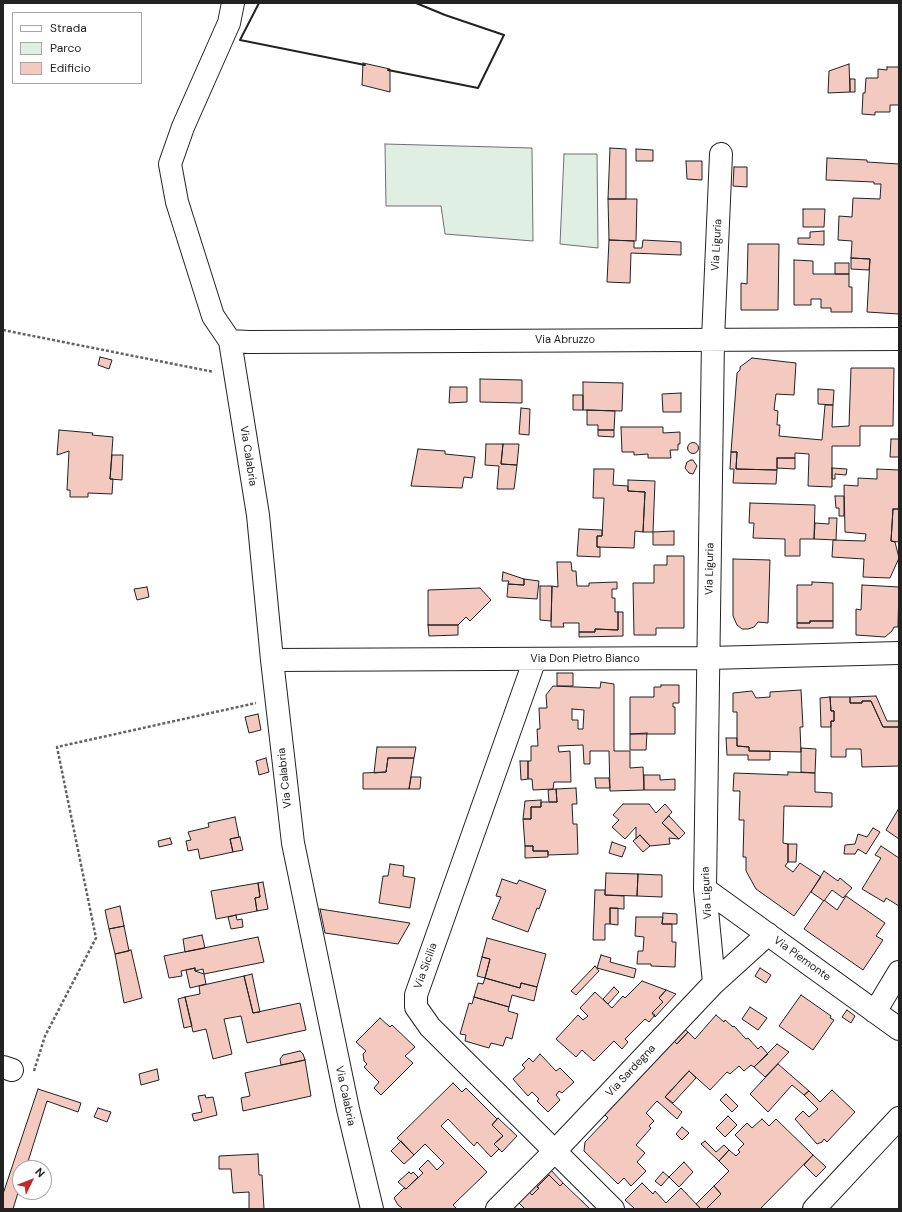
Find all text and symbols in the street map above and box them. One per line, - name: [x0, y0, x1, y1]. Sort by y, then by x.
- legend: [12, 12, 142, 84]
- text: Strada: [50, 20, 87, 36]
- text: Parco: [50, 40, 81, 56]
- text: Edificio: [50, 60, 91, 76]
- street label: Via Liguria: [709, 218, 725, 272]
- street label: Via Abruzzo: [535, 333, 595, 347]
- street label: Via Calabria: [237, 425, 259, 487]
- street label: Via Liguria: [703, 543, 717, 595]
- street label: Via Don Pietro Bianco: [530, 652, 640, 666]
- street label: Via Calabria: [275, 747, 295, 809]
- street label: Via Liguria: [699, 866, 715, 920]
- street label: Via Piemonte: [771, 934, 833, 984]
- street label: Via Sicilia: [412, 941, 440, 991]
- street label: Via Sardegna: [603, 1042, 659, 1100]
- street label: Via Calabria: [332, 1065, 358, 1127]
- north arrow: [12, 1160, 52, 1200]
- text: N: [32, 1165, 48, 1180]

